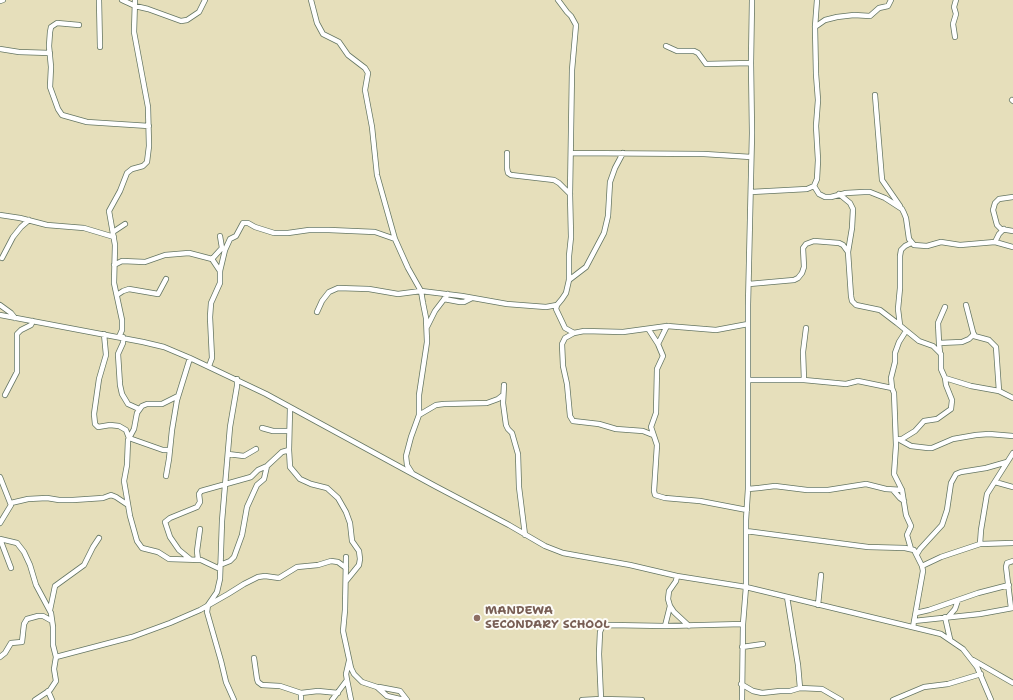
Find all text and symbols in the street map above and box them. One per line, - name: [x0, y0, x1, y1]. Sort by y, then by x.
- place label: MANDEWA SECONDARY SCHOOL: [485, 604, 610, 632]
- marker: MANDEWA SECONDARY SCHOOL: [472, 613, 482, 623]

